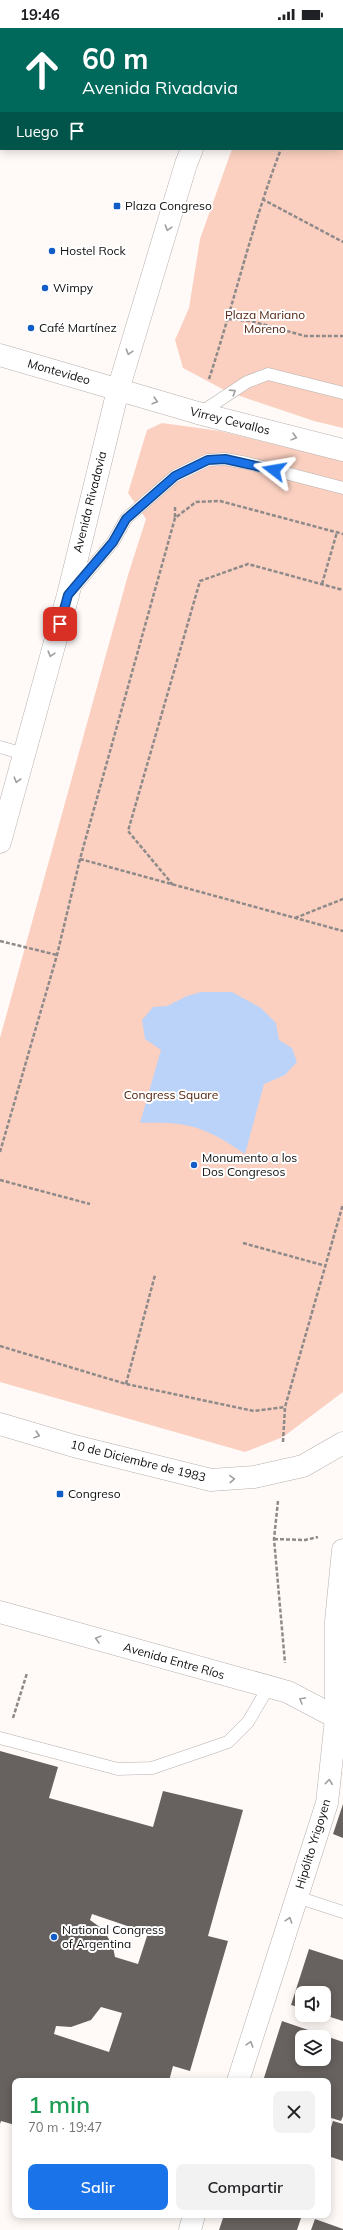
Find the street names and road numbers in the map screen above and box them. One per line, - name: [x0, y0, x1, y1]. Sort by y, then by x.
- street label: Montevideo: [26, 355, 92, 388]
- street label: Virrey Cevallos: [189, 403, 272, 438]
- street label: Avenida Rivadavia: [70, 450, 109, 554]
- street label: 10 de Diciembre de 1983: [69, 1436, 207, 1485]
- street label: Avenida Entre Ríos: [122, 1639, 227, 1682]
- street label: Hipólito Yrigoyen: [292, 1797, 333, 1891]

